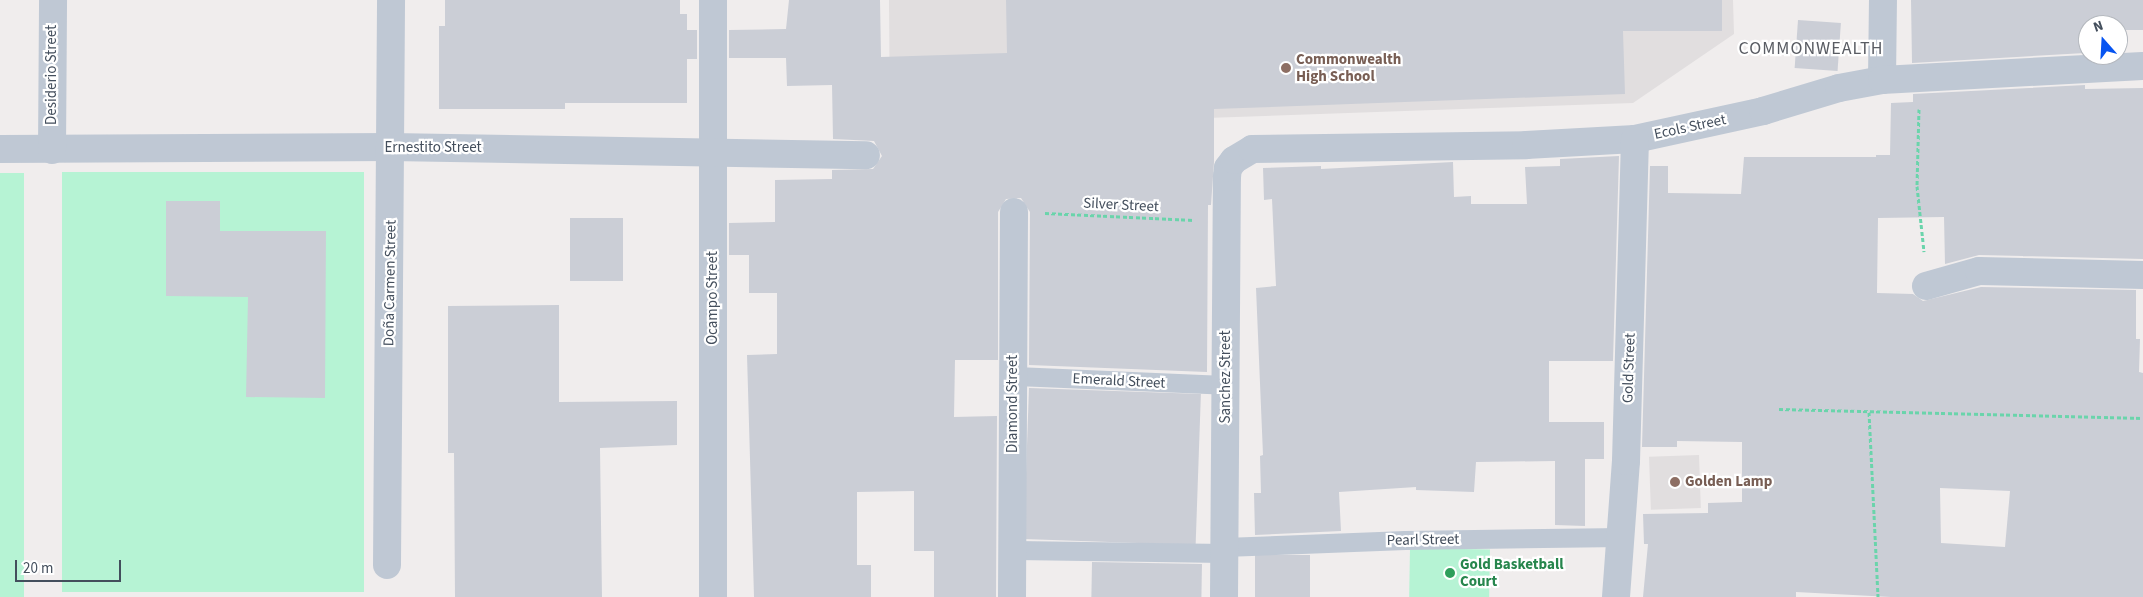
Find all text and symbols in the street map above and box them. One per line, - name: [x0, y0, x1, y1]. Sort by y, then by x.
- north arrow: [2078, 15, 2128, 65]
- text: N: [2091, 16, 2106, 38]
- street label: Desiderio Street: [43, 25, 61, 125]
- district label: COMMONWEALTH: [1737, 38, 1885, 60]
- place label: Commonwealth High School: [1296, 50, 1401, 85]
- marker: Commonwealth High School: [1280, 62, 1292, 74]
- street label: Ecols Street: [1652, 111, 1728, 143]
- street label: Ernestito Street: [384, 139, 482, 157]
- street label: Silver Street: [1083, 194, 1159, 216]
- street label: Doña Carmen Street: [380, 220, 400, 346]
- street label: Ocampo Street: [704, 251, 722, 345]
- street label: Sanchez Street: [1217, 330, 1235, 424]
- street label: Gold Street: [1619, 333, 1639, 403]
- street label: Diamond Street: [1004, 355, 1022, 453]
- street label: Emerald Street: [1072, 370, 1166, 392]
- place label: Golden Lamp: [1685, 473, 1772, 491]
- marker: Golden Lamp: [1669, 476, 1681, 488]
- street label: Pearl Street: [1387, 530, 1459, 550]
- scale bar: [18, 550, 124, 582]
- place label: Gold Basketball Court: [1460, 555, 1563, 590]
- text: 20 m: [23, 558, 53, 579]
- marker: Gold Basketball Court: [1444, 567, 1456, 579]

